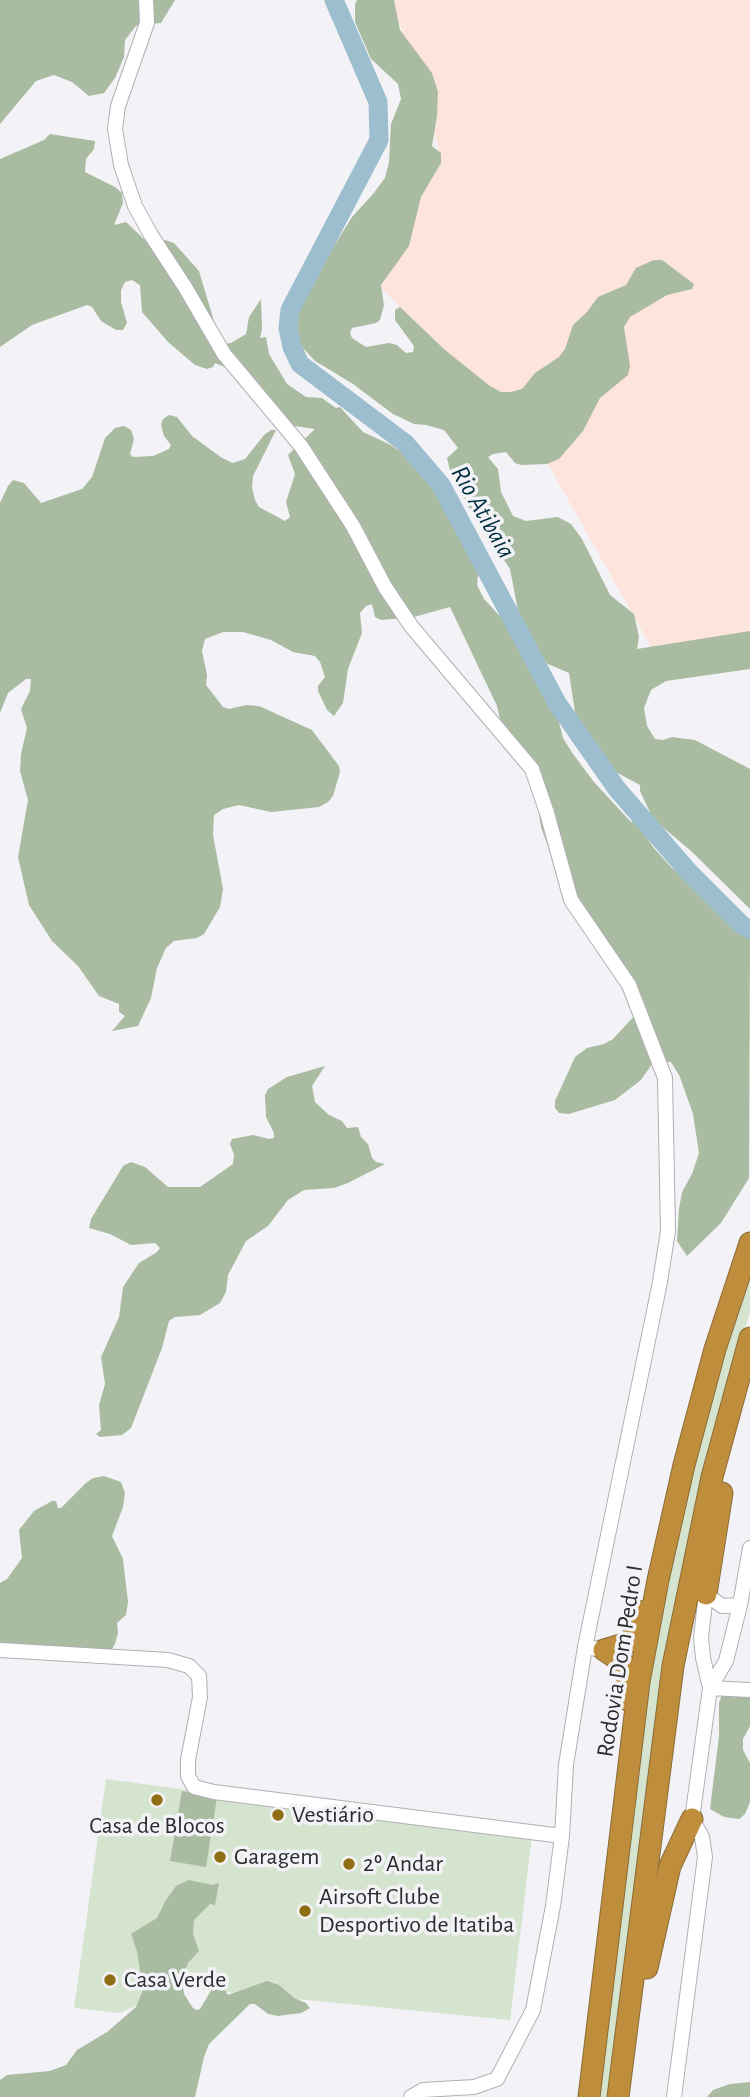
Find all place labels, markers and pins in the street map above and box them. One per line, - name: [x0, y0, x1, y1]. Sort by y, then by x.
- marker: Casa de Blocos: [149, 1792, 165, 1808]
- place label: Vestiário: [292, 1801, 374, 1829]
- marker: Vestiário: [270, 1807, 286, 1823]
- place label: Casa de Blocos: [89, 1812, 225, 1840]
- place label: Garagem: [234, 1843, 320, 1871]
- marker: Garagem: [212, 1849, 228, 1865]
- place label: 2º Andar: [363, 1850, 443, 1878]
- marker: 2º Andar: [341, 1856, 357, 1872]
- place label: Airsoft Clube Desportivo de Itatiba: [319, 1883, 514, 1939]
- marker: Airsoft Clube Desportivo de Itatiba: [297, 1903, 313, 1919]
- place label: Casa Verde: [124, 1966, 226, 1994]
- marker: Casa Verde: [102, 1972, 118, 1988]

